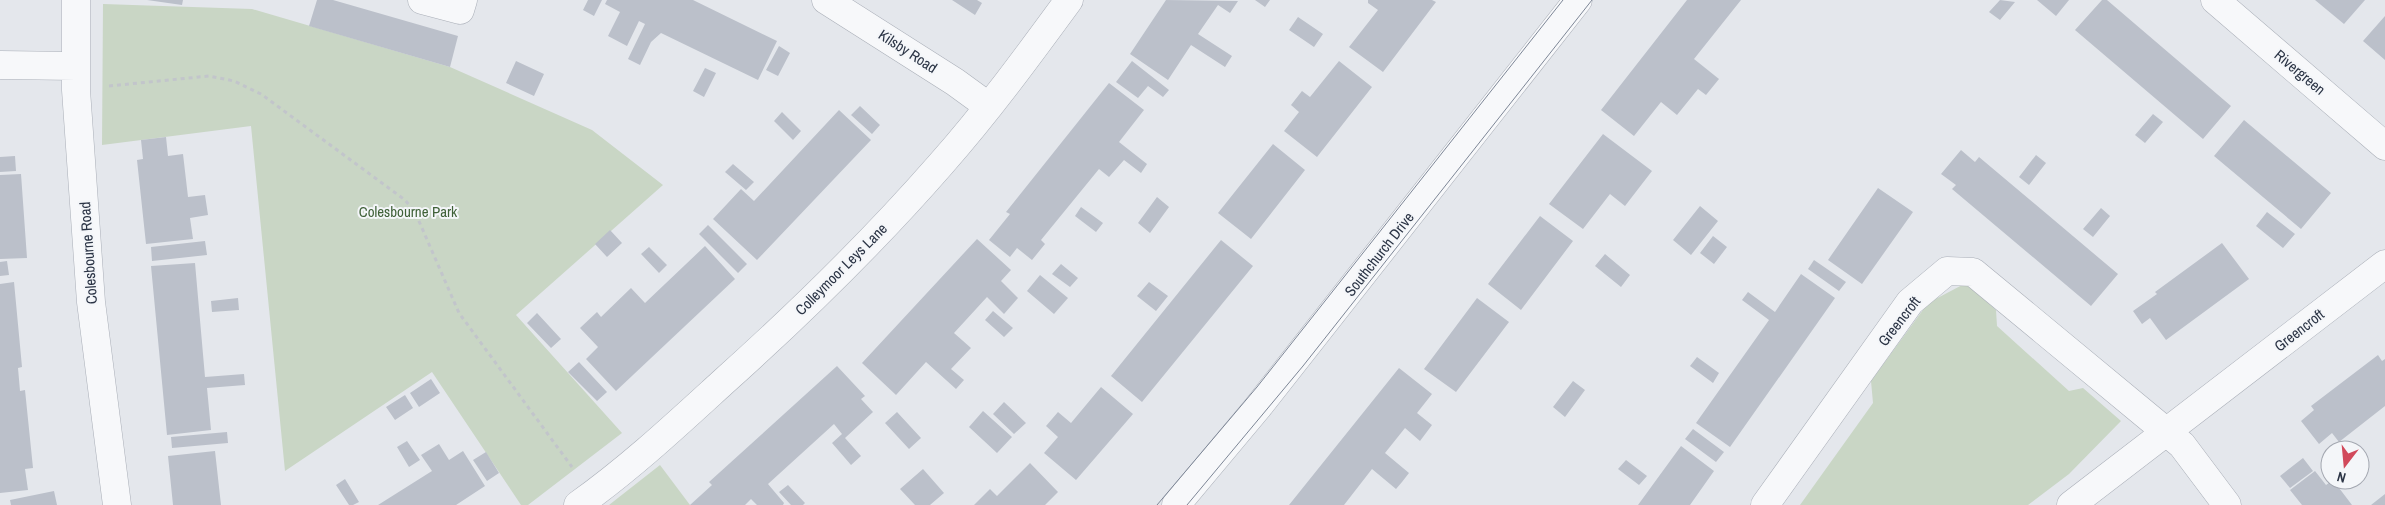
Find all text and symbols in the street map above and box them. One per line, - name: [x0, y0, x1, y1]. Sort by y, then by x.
- street label: Kilsby Road: [874, 24, 942, 78]
- street label: Rivergreen: [2270, 44, 2330, 100]
- street label: Colesbourne Road: [74, 201, 102, 305]
- park label: Colesbourne Park: [359, 201, 458, 222]
- street label: Southchurch Drive: [1339, 207, 1419, 301]
- street label: Colleymoor Leys Lane: [790, 218, 892, 320]
- street label: Greencroft: [1873, 291, 1926, 350]
- street label: Greencroft: [2270, 303, 2329, 356]
- north arrow: [2320, 440, 2370, 490]
- text: N: [2335, 468, 2348, 487]

